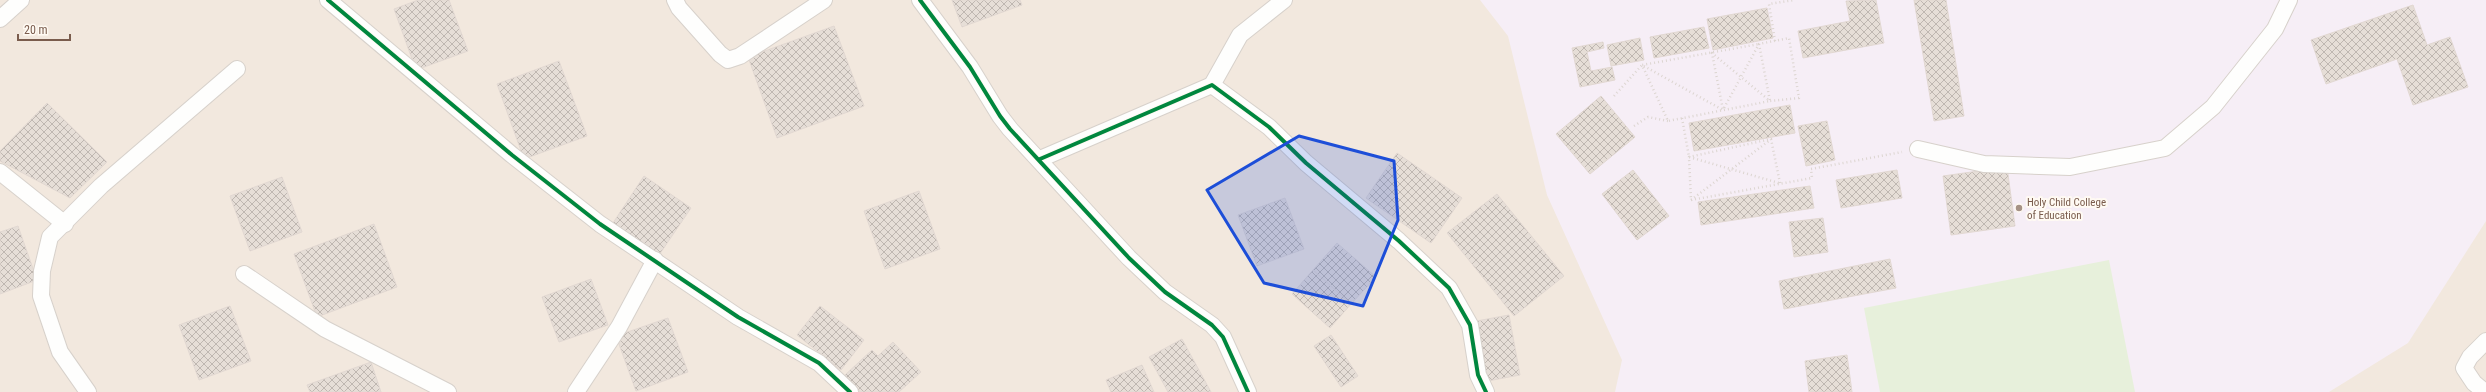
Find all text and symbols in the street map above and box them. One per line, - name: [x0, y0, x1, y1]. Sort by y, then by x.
- scale bar: [18, 16, 70, 42]
- text: 20 m: [24, 23, 48, 37]
- place label: Holy Child College of Education: [2027, 196, 2106, 222]
- marker: Holy Child College of Education: [2014, 203, 2024, 213]

